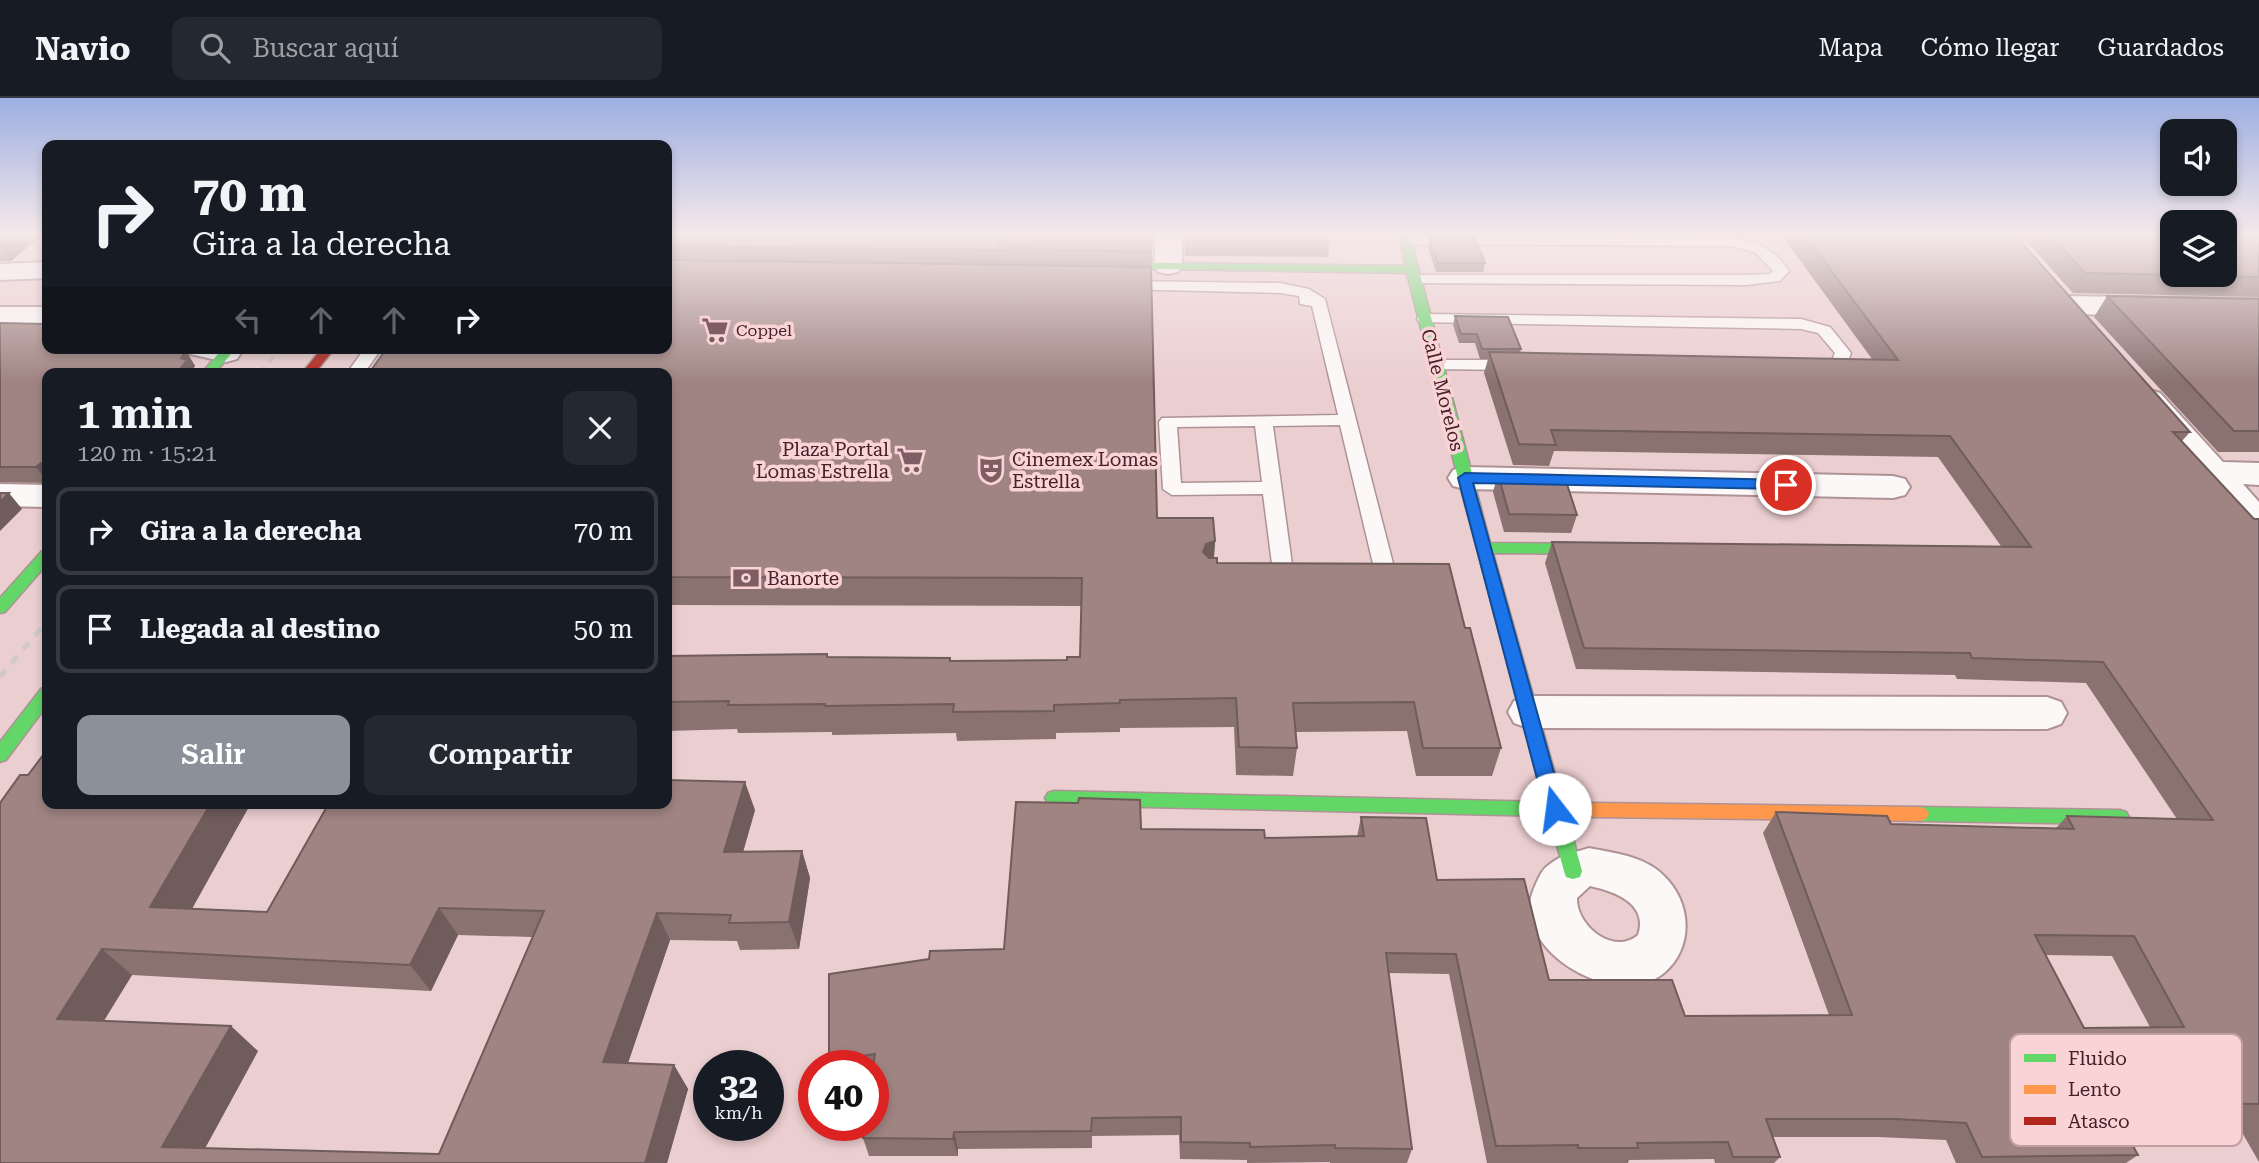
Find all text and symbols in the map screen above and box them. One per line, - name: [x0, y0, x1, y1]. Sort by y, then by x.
- search box: [172, 17, 662, 80]
- text: Navio: [35, 29, 130, 68]
- icon: search: [196, 29, 234, 67]
- text: Buscar aquí: [252, 33, 399, 63]
- text: Mapa: [1819, 34, 1883, 62]
- text: Cómo llegar: [1921, 34, 2059, 62]
- text: Guardados: [2097, 34, 2224, 62]
- map controls: [2160, 119, 2237, 287]
- button: sound: [2160, 119, 2237, 196]
- text: 70 m: [192, 166, 307, 223]
- icon: right: [77, 168, 168, 259]
- button: layers: [2160, 210, 2237, 287]
- text: Gira a la derecha: [192, 225, 451, 263]
- icon: left: [229, 301, 267, 339]
- icon: ahead: [302, 301, 340, 339]
- icon: ahead: [375, 301, 413, 339]
- icon: right: [448, 301, 486, 339]
- supermarket icon: Coppel: [700, 315, 730, 345]
- place label: Coppel: [736, 321, 792, 340]
- street label: Calle Morelos: [1416, 327, 1469, 454]
- text: 1 min: [77, 389, 193, 438]
- button: close: [563, 391, 637, 465]
- place label: Plaza Portal Lomas Estrella: [756, 438, 890, 483]
- text: 120 m · 15:21: [77, 440, 217, 467]
- supermarket icon: Plaza Portal Lomas Estrella: [895, 445, 925, 475]
- place label: Cinemex Lomas Estrella: [1012, 448, 1158, 493]
- theatre icon: Cinemex Lomas Estrella: [976, 455, 1006, 485]
- pin: [1756, 455, 1816, 515]
- icon: arrive: [1767, 466, 1805, 504]
- icon: right: [81, 512, 119, 550]
- text: Gira a la derecha: [140, 516, 361, 546]
- text: 70 m: [574, 516, 633, 546]
- bank icon: Banorte: [731, 563, 761, 593]
- place label: Banorte: [767, 567, 839, 590]
- icon: arrive: [81, 610, 119, 648]
- text: Llegada al destino: [140, 614, 380, 644]
- text: 50 m: [574, 614, 633, 644]
- button: Salir: [77, 715, 350, 795]
- button: Compartir: [364, 715, 637, 795]
- position arrow: [1518, 772, 1592, 846]
- legend: [2010, 1034, 2242, 1146]
- text: Fluido: [2068, 1047, 2127, 1070]
- speed limit sign: 40: [798, 1050, 889, 1141]
- text: 32: [719, 1066, 758, 1107]
- text: Lento: [2068, 1078, 2121, 1101]
- text: km/h: [714, 1102, 763, 1123]
- text: Atasco: [2068, 1110, 2130, 1133]

